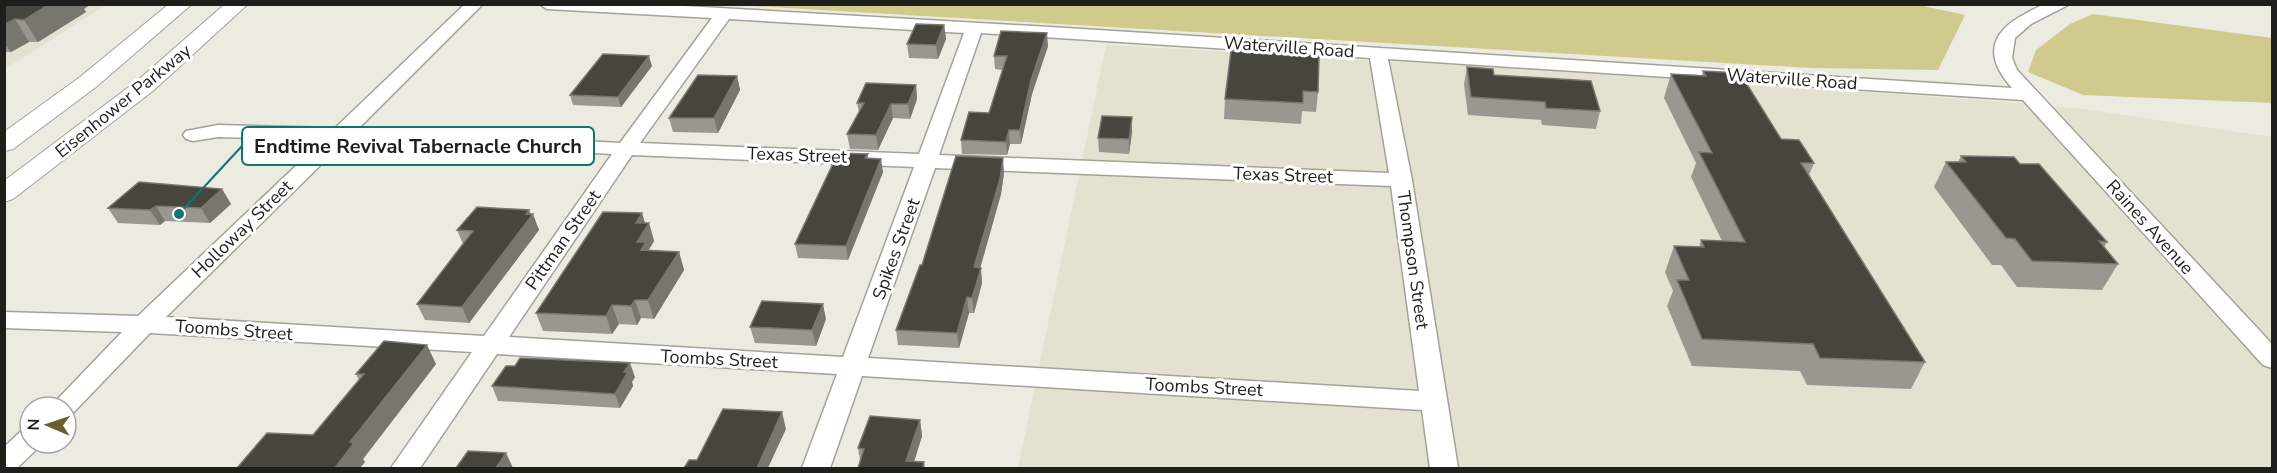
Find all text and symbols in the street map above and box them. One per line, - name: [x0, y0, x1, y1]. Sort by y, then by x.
- street label: Waterville Road: [1223, 30, 1355, 64]
- street label: Eisenhower Parkway: [50, 38, 196, 163]
- street label: Waterville Road: [1726, 62, 1858, 96]
- callout: Endtime Revival Tabernacle Church: [242, 127, 594, 165]
- text: Endtime Revival Tabernacle Church: [254, 133, 582, 160]
- street label: Texas Street: [746, 141, 848, 169]
- street label: Texas Street: [1232, 161, 1334, 189]
- street label: Holloway Street: [186, 174, 298, 283]
- street label: Raines Avenue: [2101, 174, 2199, 280]
- street label: Pittman Street: [520, 185, 607, 295]
- street label: Thompson Street: [1391, 189, 1435, 331]
- street label: Spikes Street: [867, 194, 926, 303]
- street label: Toombs Street: [174, 314, 294, 346]
- street label: Toombs Street: [660, 344, 779, 374]
- street label: Toombs Street: [1145, 372, 1264, 402]
- north arrow: [18, 395, 78, 455]
- text: N: [23, 418, 45, 431]

